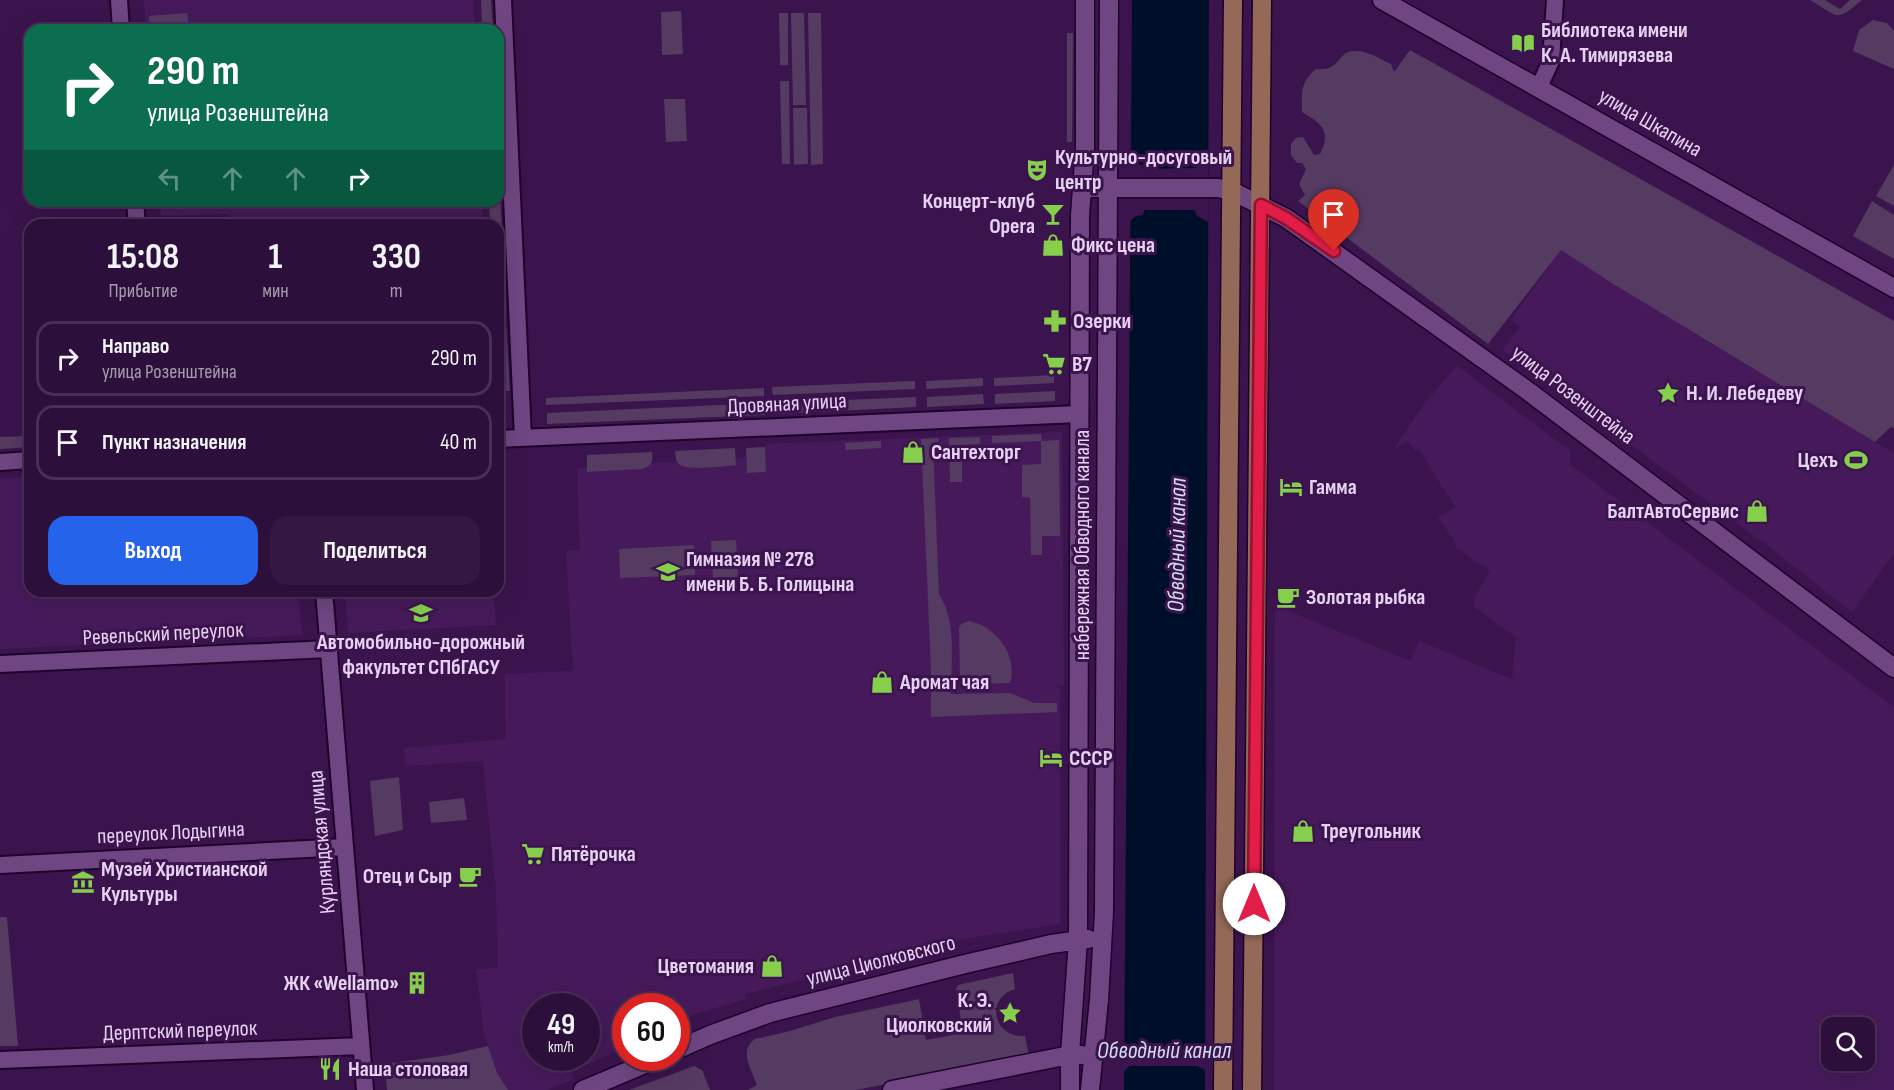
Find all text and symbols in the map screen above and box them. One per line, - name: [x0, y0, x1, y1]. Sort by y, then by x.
- place label: Библиотека имени К. А. Тимирязева: [1541, 17, 1688, 69]
- library icon: Библиотека имени К. А. Тимирязева: [1510, 30, 1536, 56]
- text: 290 m: [147, 46, 240, 97]
- icon: right: [48, 48, 126, 126]
- street label: улица Шкапина: [1593, 83, 1707, 163]
- text: улица Розенштейна: [147, 97, 329, 129]
- place label: Культурно-досуговый центр: [1055, 144, 1232, 196]
- theatre icon: Культурно-досуговый центр: [1024, 157, 1050, 183]
- icon: left: [153, 162, 186, 195]
- icon: ahead: [216, 162, 249, 195]
- icon: ahead: [279, 162, 312, 195]
- icon: right: [342, 162, 375, 195]
- place label: Концерт-клуб Opera: [923, 188, 1035, 240]
- pin: [1308, 189, 1359, 251]
- icon: arrive: [1317, 198, 1350, 231]
- bar icon: Концерт-клуб Opera: [1040, 201, 1066, 227]
- shop icon: Фикс цена: [1040, 232, 1066, 258]
- place label: Фикс цена: [1071, 232, 1155, 259]
- text: 15:08: [107, 236, 179, 279]
- text: 1: [268, 236, 282, 279]
- text: 330: [372, 236, 421, 279]
- text: Прибытие: [108, 279, 178, 303]
- text: мин: [262, 279, 289, 303]
- text: m: [390, 279, 403, 303]
- pharmacy icon: Озерки: [1042, 308, 1068, 334]
- place label: Озерки: [1073, 308, 1131, 335]
- text: Направо: [102, 333, 169, 360]
- street label: улица Розенштейна: [1506, 340, 1640, 450]
- icon: right: [51, 342, 84, 375]
- text: 290 m: [431, 345, 477, 372]
- supermarket icon: В7: [1041, 351, 1067, 377]
- place label: В7: [1072, 351, 1092, 378]
- text: улица Розенштейна: [102, 360, 237, 384]
- place icon: Н. И. Лебедеву: [1655, 380, 1681, 406]
- place label: Н. И. Лебедеву: [1686, 380, 1803, 407]
- street label: Дровяная улица: [727, 387, 847, 421]
- icon: arrive: [51, 426, 84, 459]
- text: Пункт назначения: [102, 429, 246, 456]
- text: 40 m: [440, 429, 477, 456]
- street label: набережная Обводного канала: [1069, 430, 1096, 660]
- shop icon: Сантехторг: [900, 439, 926, 465]
- place label: Сантехторг: [931, 439, 1021, 466]
- place label: Цехъ: [1797, 447, 1838, 474]
- sports icon: Цехъ: [1843, 447, 1869, 473]
- hotel icon: Гамма: [1278, 474, 1304, 500]
- place label: Гамма: [1309, 474, 1357, 501]
- water label: Обводный канал: [1161, 477, 1193, 612]
- place label: БалтАвтоСервис: [1607, 498, 1739, 525]
- shop icon: БалтАвтоСервис: [1744, 498, 1770, 524]
- button: Выход: [48, 516, 258, 585]
- button: Поделиться: [270, 516, 480, 585]
- place label: Гимназия № 278 имени Б. Б. Голицына: [686, 546, 854, 598]
- school or university icon: Гимназия № 278 имени Б. Б. Голицына: [655, 559, 681, 585]
- cafe icon: Золотая рыбка: [1275, 584, 1301, 610]
- place label: Золотая рыбка: [1306, 584, 1425, 611]
- school or university icon: Автомобильно-дорожный факультет СПбГАСУ: [408, 600, 434, 626]
- street label: Ревельский переулок: [82, 616, 245, 652]
- place label: Автомобильно-дорожный факультет СПбГАСУ: [316, 629, 525, 681]
- shop icon: Аромат чая: [869, 669, 895, 695]
- place label: Аромат чая: [899, 669, 989, 696]
- hotel icon: СССР: [1038, 745, 1064, 771]
- place label: СССР: [1069, 745, 1113, 772]
- street label: Курляндская улица: [302, 769, 342, 915]
- street label: переулок Лодыгина: [97, 816, 245, 850]
- shop icon: Треугольник: [1290, 818, 1316, 844]
- place label: Треугольник: [1321, 818, 1421, 845]
- supermarket icon: Пятёрочка: [520, 841, 546, 867]
- place label: Пятёрочка: [551, 841, 636, 868]
- place label: Музей Христианской Культуры: [101, 856, 268, 908]
- place label: Отец и Сыр: [363, 863, 452, 890]
- cafe icon: Отец и Сыр: [457, 863, 483, 889]
- museum icon: Музей Христианской Культуры: [70, 869, 96, 895]
- position arrow: [1222, 872, 1286, 936]
- street label: улица Циолковского: [804, 929, 958, 993]
- place label: Цветомания: [657, 953, 754, 980]
- shop icon: Цветомания: [759, 953, 785, 979]
- place label: ЖК «Wellamo»: [284, 970, 399, 997]
- building icon: ЖК «Wellamo»: [404, 970, 430, 996]
- place label: К. Э. Циолковский: [886, 987, 992, 1039]
- speed limit sign: 60: [612, 993, 690, 1071]
- place icon: К. Э. Циолковский: [997, 1000, 1023, 1026]
- text: 49: [547, 1007, 575, 1043]
- street label: Дерптский переулок: [103, 1015, 258, 1047]
- map controls: [1821, 1017, 1875, 1071]
- button: search: [1821, 1017, 1875, 1071]
- water label: Обводный канал: [1097, 1036, 1232, 1065]
- text: km/h: [548, 1038, 574, 1057]
- restaurant icon: Наша столовая: [317, 1056, 343, 1082]
- place label: Наша столовая: [348, 1056, 468, 1083]

